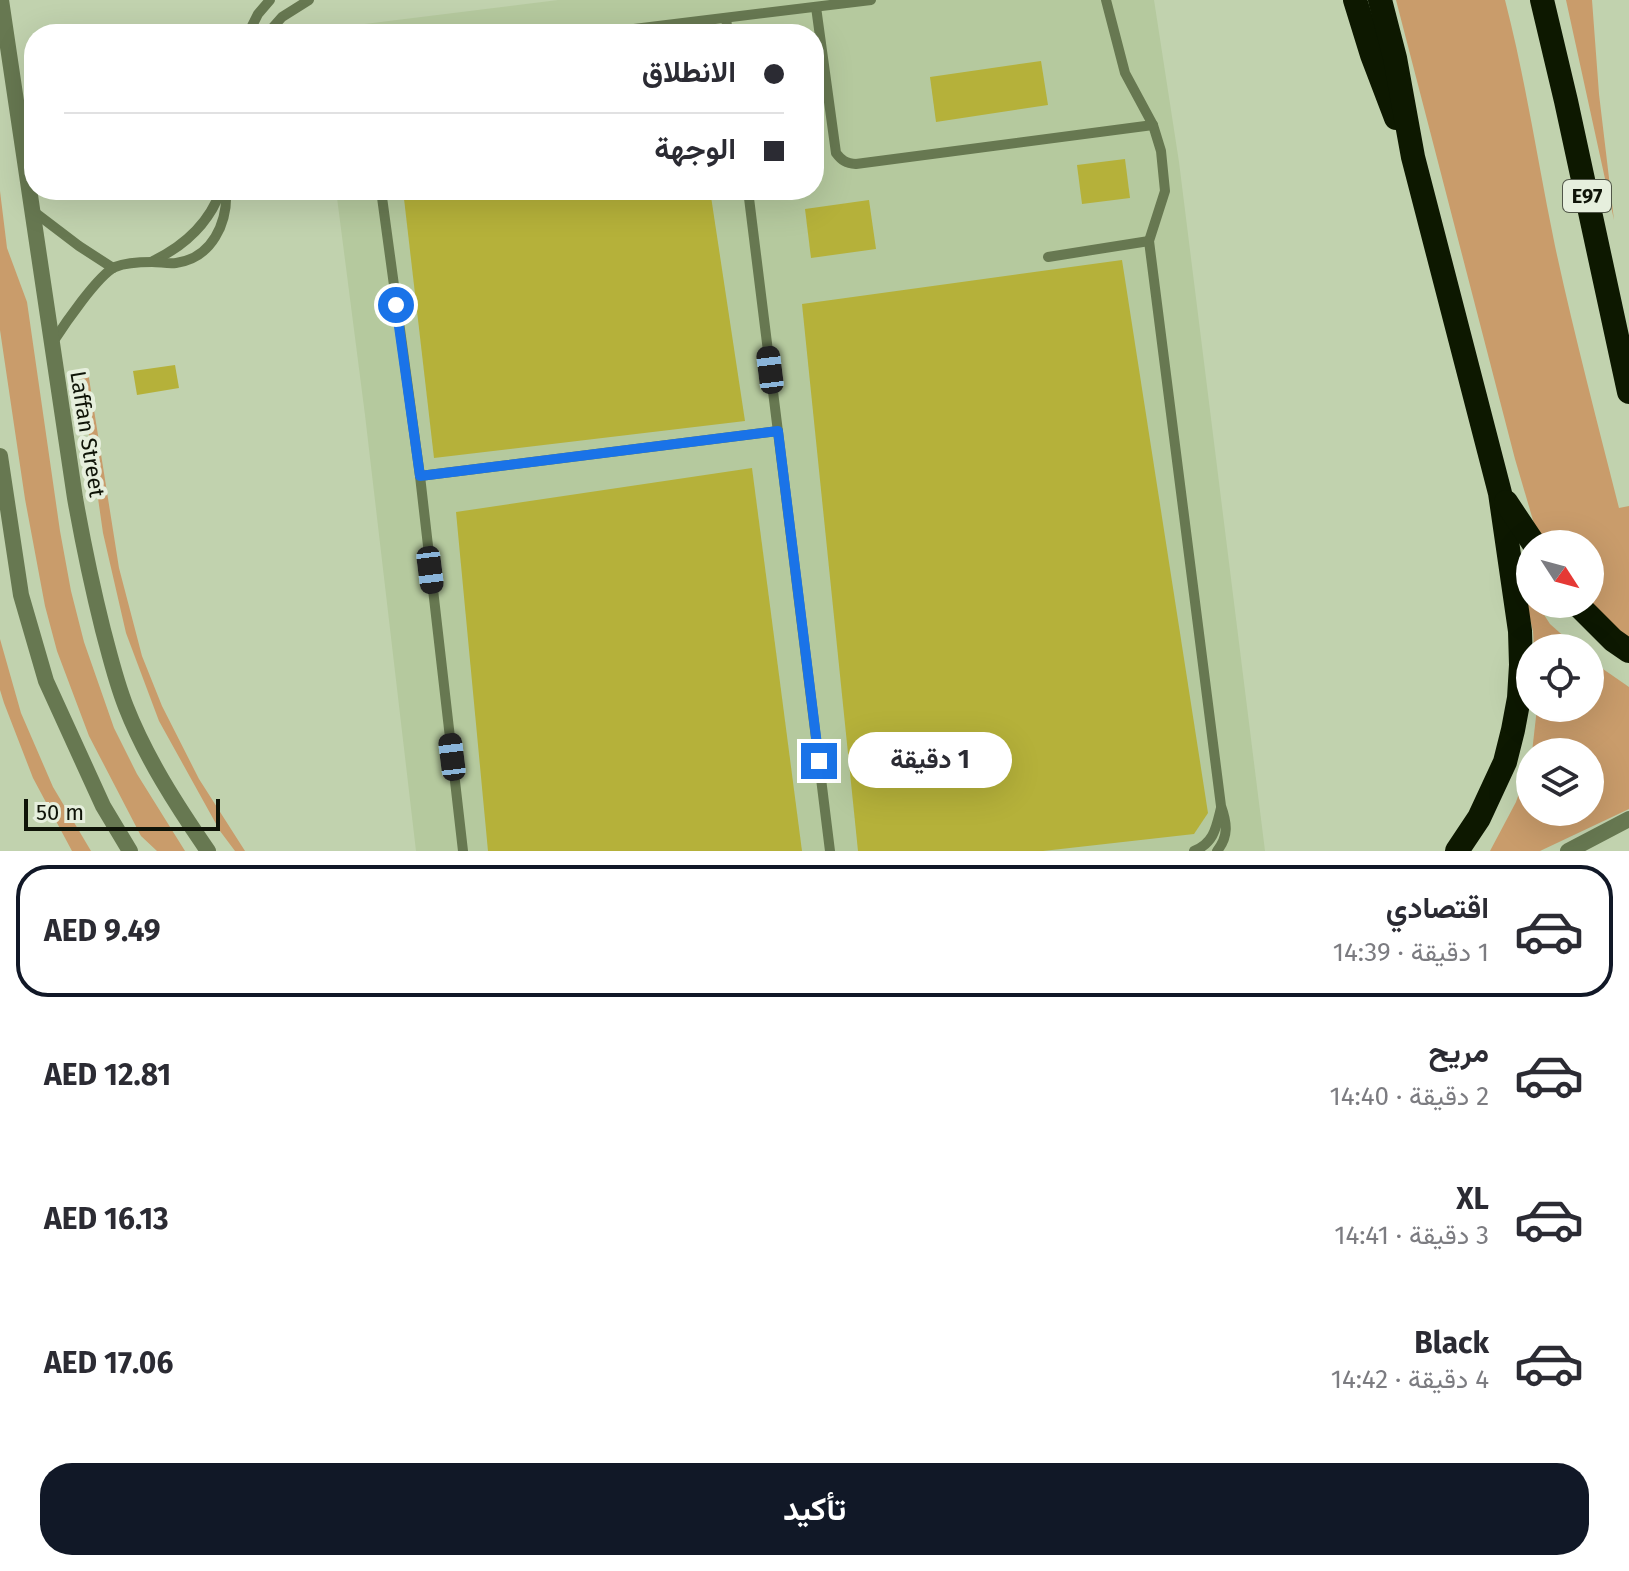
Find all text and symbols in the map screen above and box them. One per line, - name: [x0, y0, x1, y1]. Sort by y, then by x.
- text: الانطلاق: [642, 54, 736, 90]
- text: الوجهة: [654, 131, 736, 167]
- road number: E97: [1563, 180, 1611, 212]
- route start: [378, 287, 414, 323]
- car: [755, 345, 785, 395]
- street label: Laffan Street: [64, 369, 111, 499]
- north arrow: [1516, 530, 1604, 618]
- map controls: [1516, 530, 1604, 826]
- car: [415, 545, 445, 595]
- button: locate: [1516, 634, 1604, 722]
- car: [437, 732, 467, 782]
- callout: 1 دقيقة: [847, 733, 1011, 789]
- button: layers: [1516, 738, 1604, 826]
- route end: [801, 743, 837, 779]
- text: 1 دقيقة: [890, 744, 970, 775]
- scale bar: [24, 795, 220, 831]
- text: 50 m: [36, 799, 84, 826]
- text: اقتصادي: [1386, 890, 1489, 926]
- icon: car: [1513, 895, 1585, 967]
- text: AED 9.49: [44, 913, 161, 949]
- text: 1 دقيقة · 14:39: [1333, 937, 1489, 968]
- text: مريح: [1429, 1034, 1489, 1070]
- icon: car: [1513, 1039, 1585, 1111]
- text: AED 12.81: [44, 1057, 171, 1093]
- text: 2 دقيقة · 14:40: [1329, 1081, 1489, 1112]
- text: XL: [1456, 1181, 1489, 1217]
- icon: car: [1513, 1183, 1585, 1255]
- text: AED 16.13: [44, 1201, 169, 1237]
- text: 3 دقيقة · 14:41: [1334, 1220, 1489, 1251]
- text: Black: [1414, 1325, 1489, 1361]
- icon: car: [1513, 1327, 1585, 1399]
- text: AED 17.06: [44, 1345, 173, 1381]
- text: 4 دقيقة · 14:42: [1331, 1364, 1489, 1395]
- button: تأكيد: [40, 1463, 1589, 1555]

